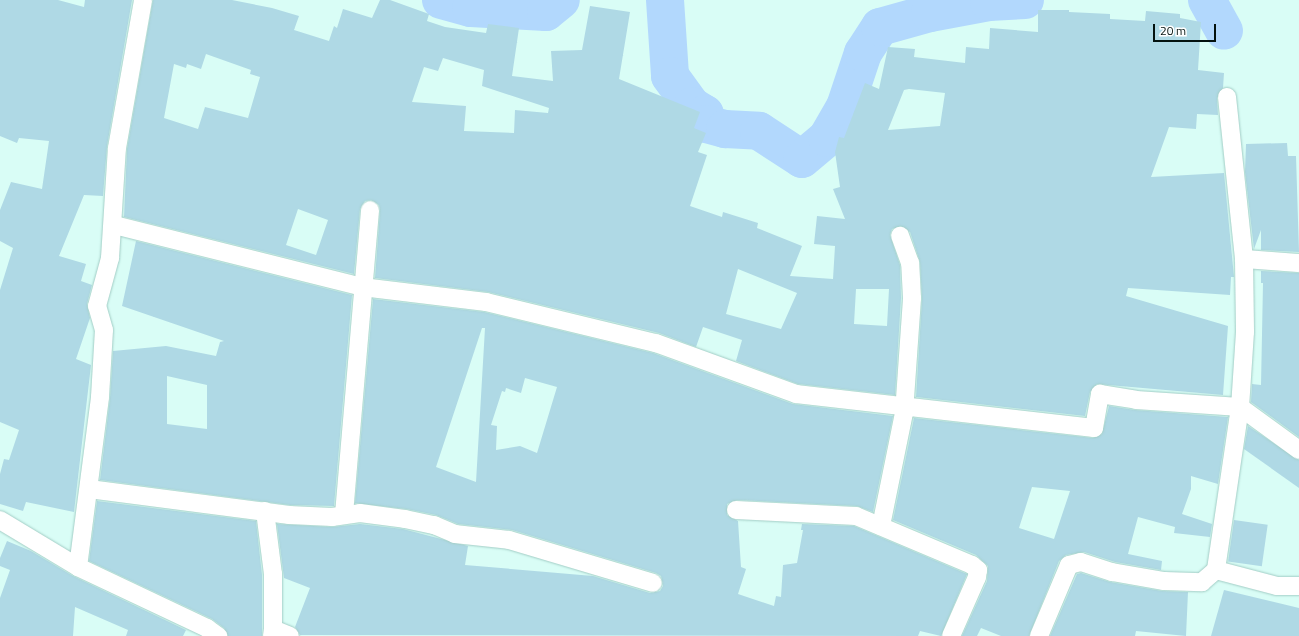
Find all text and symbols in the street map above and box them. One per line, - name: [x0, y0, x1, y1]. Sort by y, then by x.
- scale bar: [1155, 16, 1218, 42]
- text: 20 m: [1160, 21, 1186, 40]

